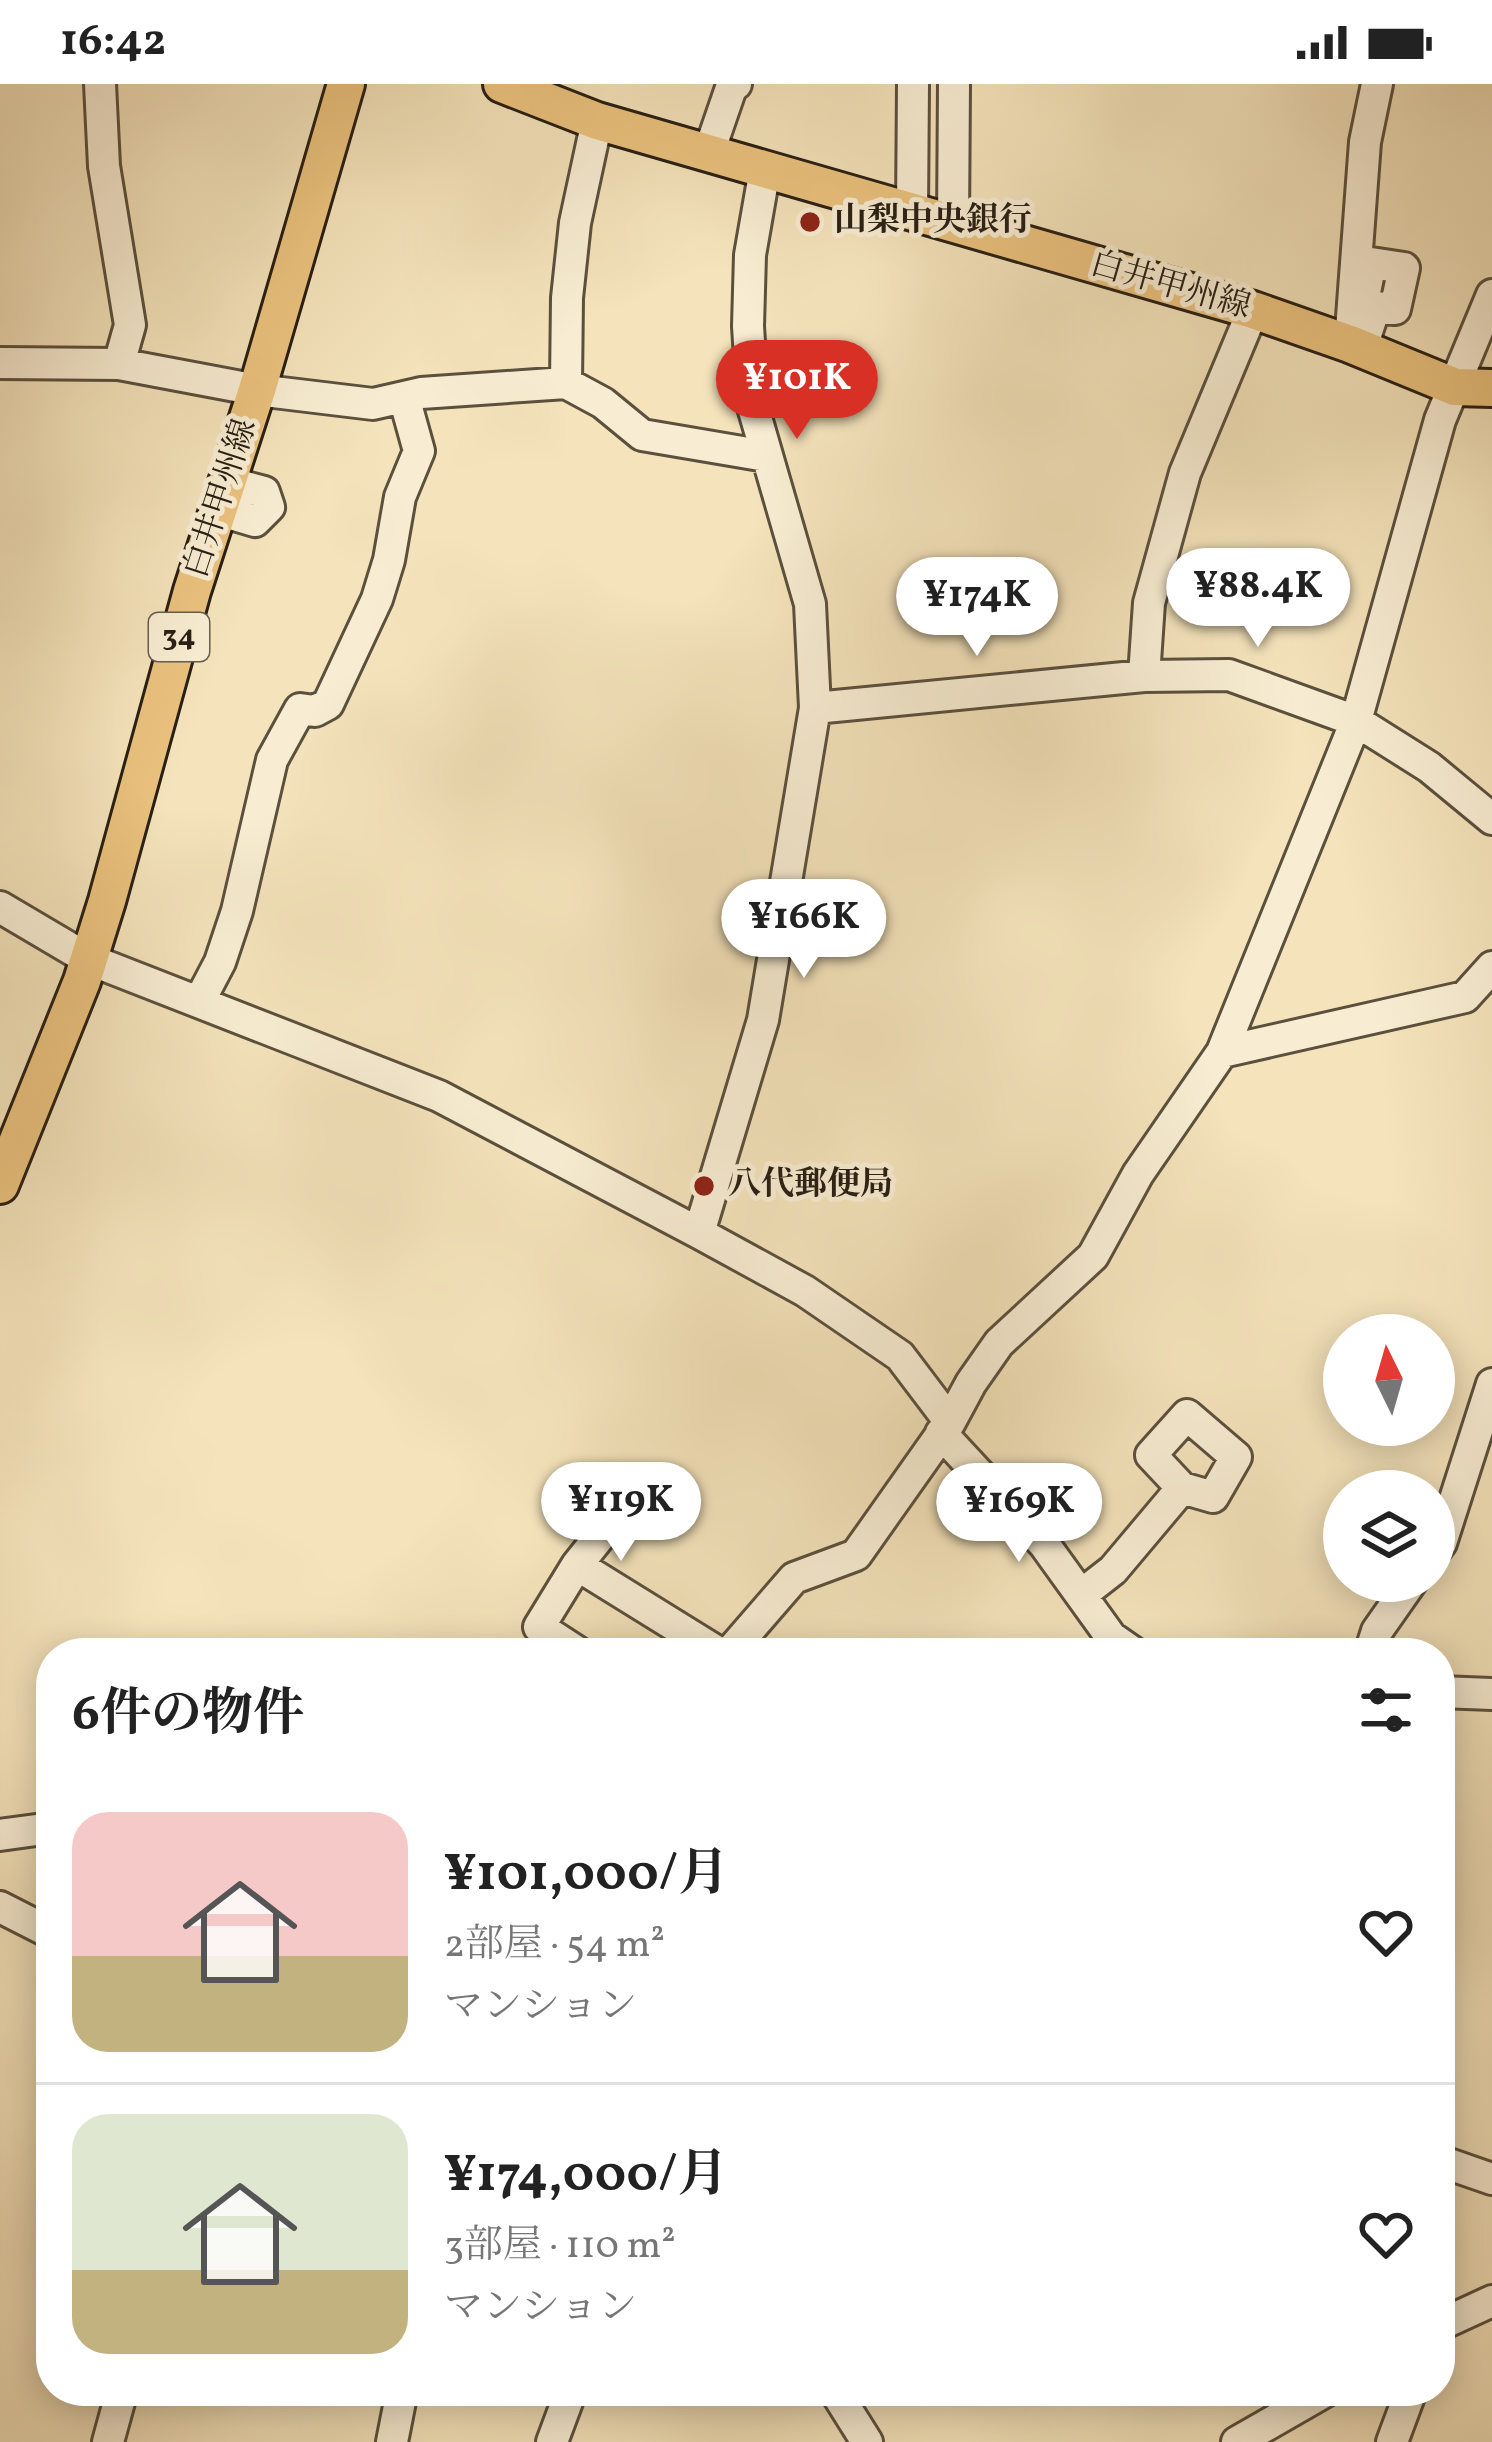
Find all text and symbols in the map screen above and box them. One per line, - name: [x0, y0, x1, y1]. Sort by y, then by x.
- text: 16:42: [60, 11, 166, 74]
- place label: 山梨中央銀行: [834, 199, 1032, 245]
- marker: 山梨中央銀行: [797, 209, 823, 235]
- street label: 白井甲州線: [1084, 242, 1256, 332]
- pin: ¥101K: [713, 340, 881, 442]
- text: ¥101K: [743, 352, 851, 406]
- street label: 白井甲州線: [175, 413, 269, 585]
- pin: ¥88.4K: [1160, 548, 1356, 650]
- pin: ¥174K: [893, 557, 1061, 659]
- text: ¥88.4K: [1193, 560, 1323, 614]
- text: ¥174K: [923, 569, 1031, 623]
- road number: 34: [149, 613, 209, 661]
- pin: ¥166K: [720, 879, 888, 981]
- text: ¥166K: [748, 891, 860, 945]
- place label: 八代郵便局: [728, 1163, 893, 1209]
- marker: 八代郵便局: [691, 1173, 717, 1199]
- north arrow: [1323, 1314, 1455, 1446]
- map controls: [1323, 1314, 1455, 1602]
- pin: ¥119K: [537, 1462, 705, 1564]
- pin: ¥169K: [935, 1463, 1103, 1565]
- button: layers: [1323, 1470, 1455, 1602]
- text: ¥119K: [568, 1474, 674, 1528]
- text: ¥169K: [963, 1475, 1075, 1529]
- icon: filters: [1353, 1677, 1419, 1743]
- text: 6件の物件: [72, 1680, 304, 1751]
- text: ¥101,000/月: [444, 1840, 729, 1911]
- icon: home: [168, 1860, 312, 2004]
- icon: heart: [1353, 1899, 1419, 1965]
- text: 2部屋 · 54 m²: [444, 1919, 665, 1973]
- text: マンション: [444, 1981, 637, 2035]
- text: ¥174,000/月: [444, 2141, 729, 2212]
- icon: home: [168, 2162, 312, 2306]
- icon: heart: [1353, 2201, 1419, 2267]
- text: 3部屋 · 110 m²: [444, 2220, 676, 2274]
- text: マンション: [444, 2282, 637, 2336]

